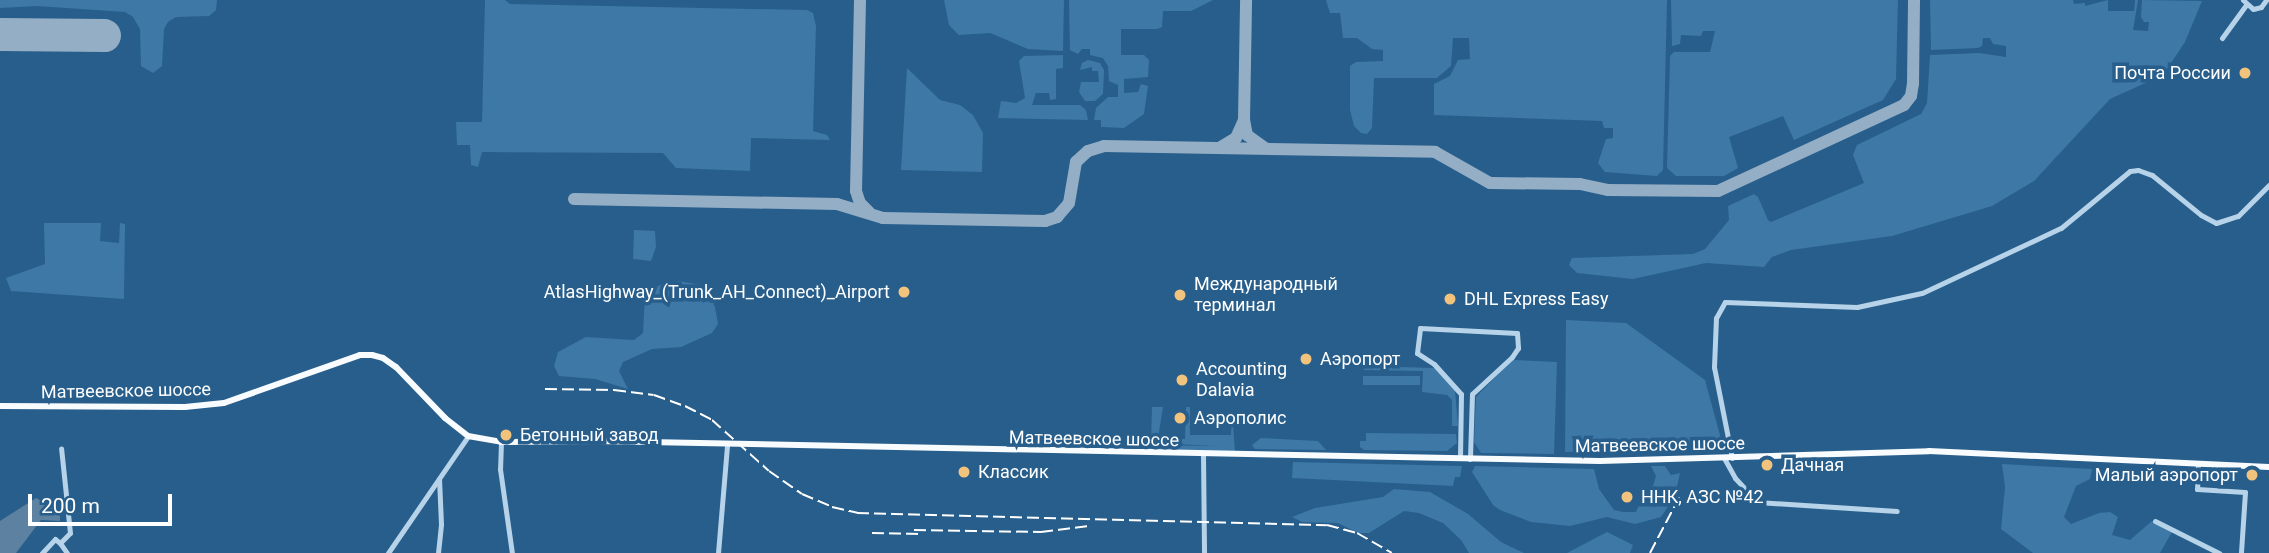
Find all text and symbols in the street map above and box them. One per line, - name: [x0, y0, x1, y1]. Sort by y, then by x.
- place label: Почта России: [2114, 62, 2231, 84]
- marker: Почта России: [2237, 65, 2253, 81]
- place label: Международный терминал: [1194, 274, 1338, 316]
- place label: AtlasHighway_(Trunk_AH_Connect)_Airport: [544, 281, 890, 303]
- marker: AtlasHighway_(Trunk_AH_Connect)_Airport: [896, 284, 912, 300]
- marker: Международный терминал: [1172, 287, 1188, 303]
- place label: DHL Express Easy: [1464, 288, 1608, 310]
- marker: DHL Express Easy: [1442, 291, 1458, 307]
- place label: Аэропорт: [1320, 348, 1401, 370]
- marker: Аэропорт: [1298, 351, 1314, 367]
- place label: Accounting Dalavia: [1196, 359, 1287, 402]
- marker: Accounting Dalavia: [1174, 372, 1190, 388]
- street label: Матвеевское шоссе: [41, 379, 211, 403]
- place label: Аэрополис: [1194, 407, 1287, 429]
- marker: Аэрополис: [1172, 410, 1188, 426]
- place label: Бетонный завод: [520, 424, 659, 446]
- marker: Бетонный завод: [498, 427, 514, 443]
- street label: Матвеевское шоссе: [1009, 427, 1179, 451]
- street label: Матвеевское шоссе: [1575, 433, 1745, 457]
- place label: Дачная: [1781, 454, 1844, 476]
- marker: Дачная: [1759, 457, 1775, 473]
- place label: Классик: [978, 461, 1049, 483]
- marker: Классик: [956, 464, 972, 480]
- place label: Малый аэропорт: [2095, 464, 2238, 486]
- marker: Малый аэропорт: [2244, 467, 2260, 483]
- scale bar: [32, 480, 175, 524]
- place label: ННК, АЗС №42: [1641, 486, 1764, 508]
- marker: ННК, АЗС №42: [1619, 489, 1635, 505]
- text: 200 m: [41, 494, 100, 518]

